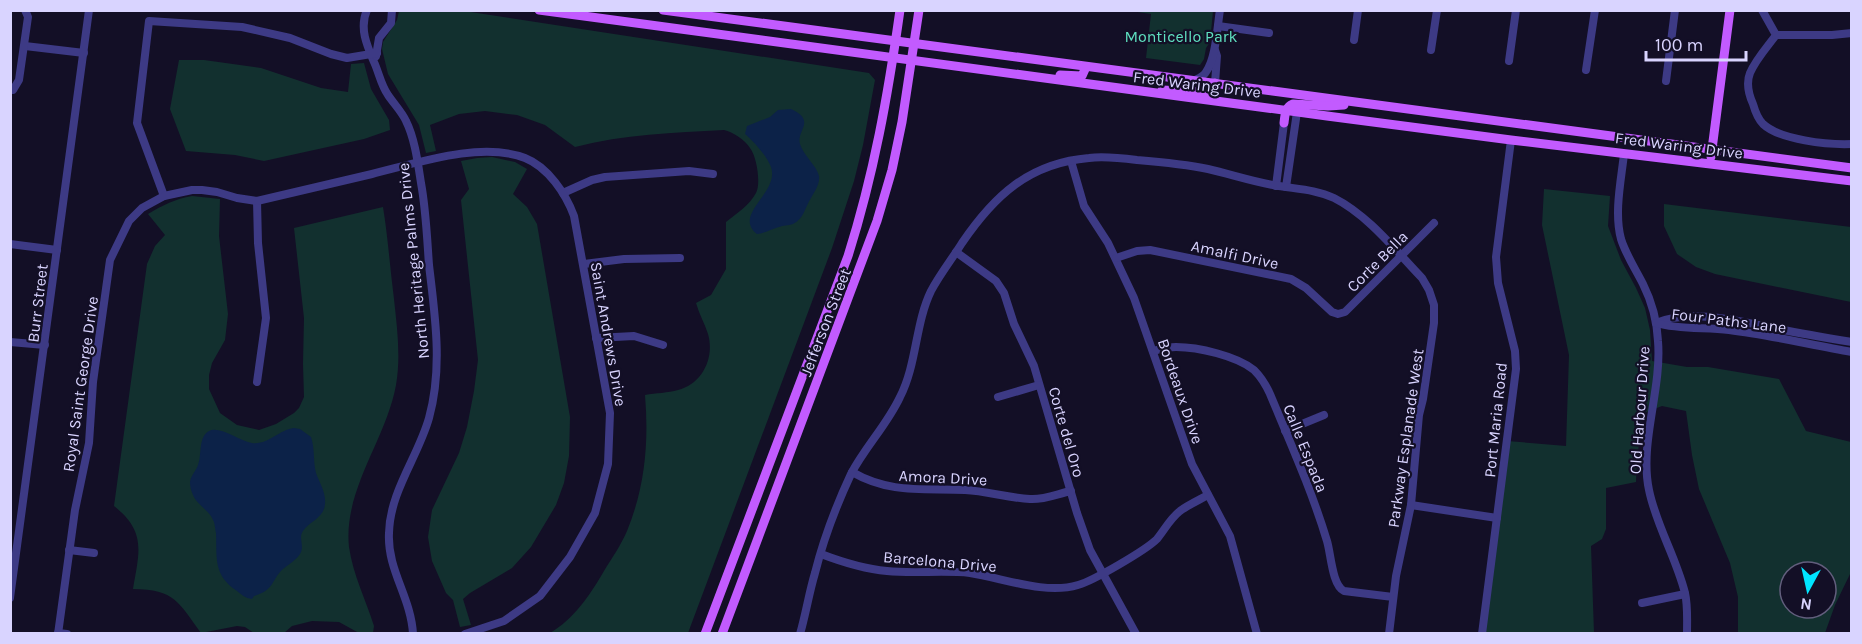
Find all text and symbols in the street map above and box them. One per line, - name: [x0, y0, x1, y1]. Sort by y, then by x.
- scale bar: [1646, 24, 1746, 62]
- park label: Monticello Park: [1124, 27, 1238, 46]
- text: 100 m: [1655, 34, 1703, 56]
- street label: Fred Waring Drive: [1132, 67, 1262, 102]
- street label: Fred Waring Drive: [1614, 128, 1744, 163]
- street label: North Heritage Palms Drive: [394, 162, 433, 360]
- street label: Corte Bella: [1343, 227, 1412, 296]
- street label: Amalfi Drive: [1189, 236, 1280, 273]
- street label: Saint Andrews Drive: [586, 260, 631, 408]
- street label: Burr Street: [23, 263, 52, 343]
- street label: Jefferson Street: [796, 265, 855, 379]
- street label: Royal Saint George Drive: [59, 295, 102, 473]
- street label: Four Paths Lane: [1670, 304, 1787, 337]
- street label: Bordeaux Drive: [1154, 336, 1207, 446]
- street label: Old Harbour Drive: [1626, 345, 1653, 475]
- street label: Parkway Esplanade West: [1384, 347, 1427, 529]
- street label: Port Maria Road: [1480, 362, 1511, 479]
- street label: Corte del Oro: [1045, 385, 1088, 480]
- street label: Calle Espada: [1279, 401, 1332, 495]
- street label: Amora Drive: [898, 466, 988, 489]
- street label: Barcelona Drive: [882, 547, 998, 576]
- north arrow: [1778, 560, 1838, 620]
- text: N: [1799, 594, 1813, 615]

